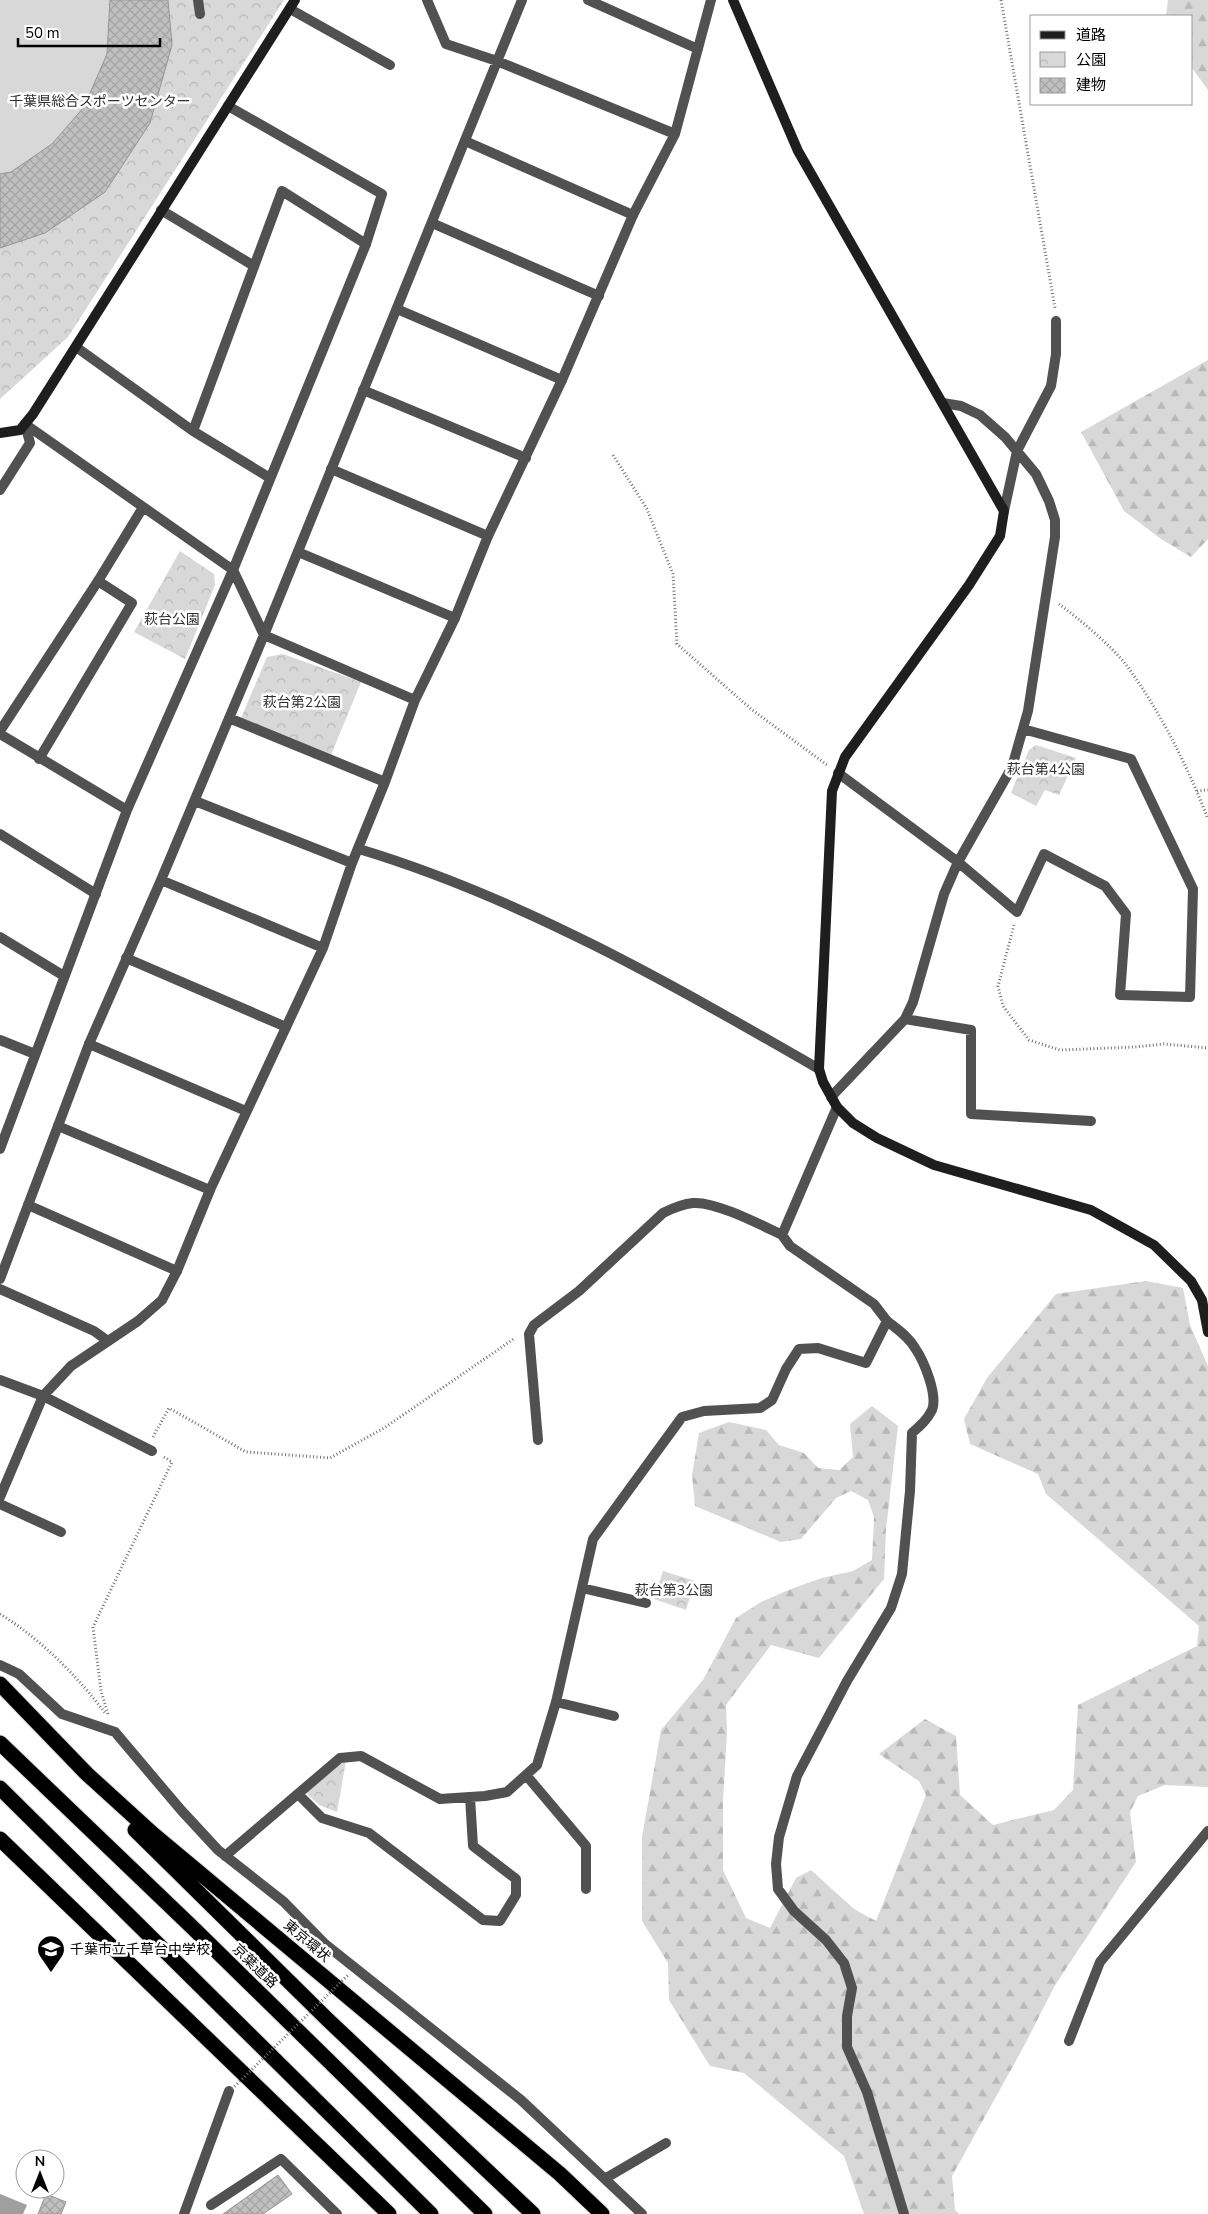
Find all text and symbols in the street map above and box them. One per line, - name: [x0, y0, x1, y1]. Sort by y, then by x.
- scale bar: [18, 15, 160, 47]
- legend: [1030, 15, 1193, 105]
- text: 50 m: [25, 23, 60, 43]
- text: 道路: [1076, 25, 1106, 45]
- text: 公園: [1076, 50, 1106, 70]
- text: 建物: [1076, 75, 1106, 95]
- park label: 千葉県総合スポーツセンター: [9, 92, 191, 111]
- park label: 萩台公園: [144, 610, 200, 629]
- park label: 萩台第2公園: [263, 693, 341, 712]
- park label: 萩台第4公園: [1007, 760, 1085, 779]
- park label: 萩台第3公園: [635, 1581, 713, 1600]
- street label: 東京環状: [279, 1916, 335, 1966]
- school or university icon: 千葉市立千草台中学校: [36, 1934, 66, 1973]
- place label: 千葉市立千草台中学校: [70, 1940, 210, 1959]
- street label: 京葉道路: [228, 1940, 282, 1992]
- north arrow: [15, 2149, 65, 2199]
- text: N: [35, 2152, 45, 2171]

